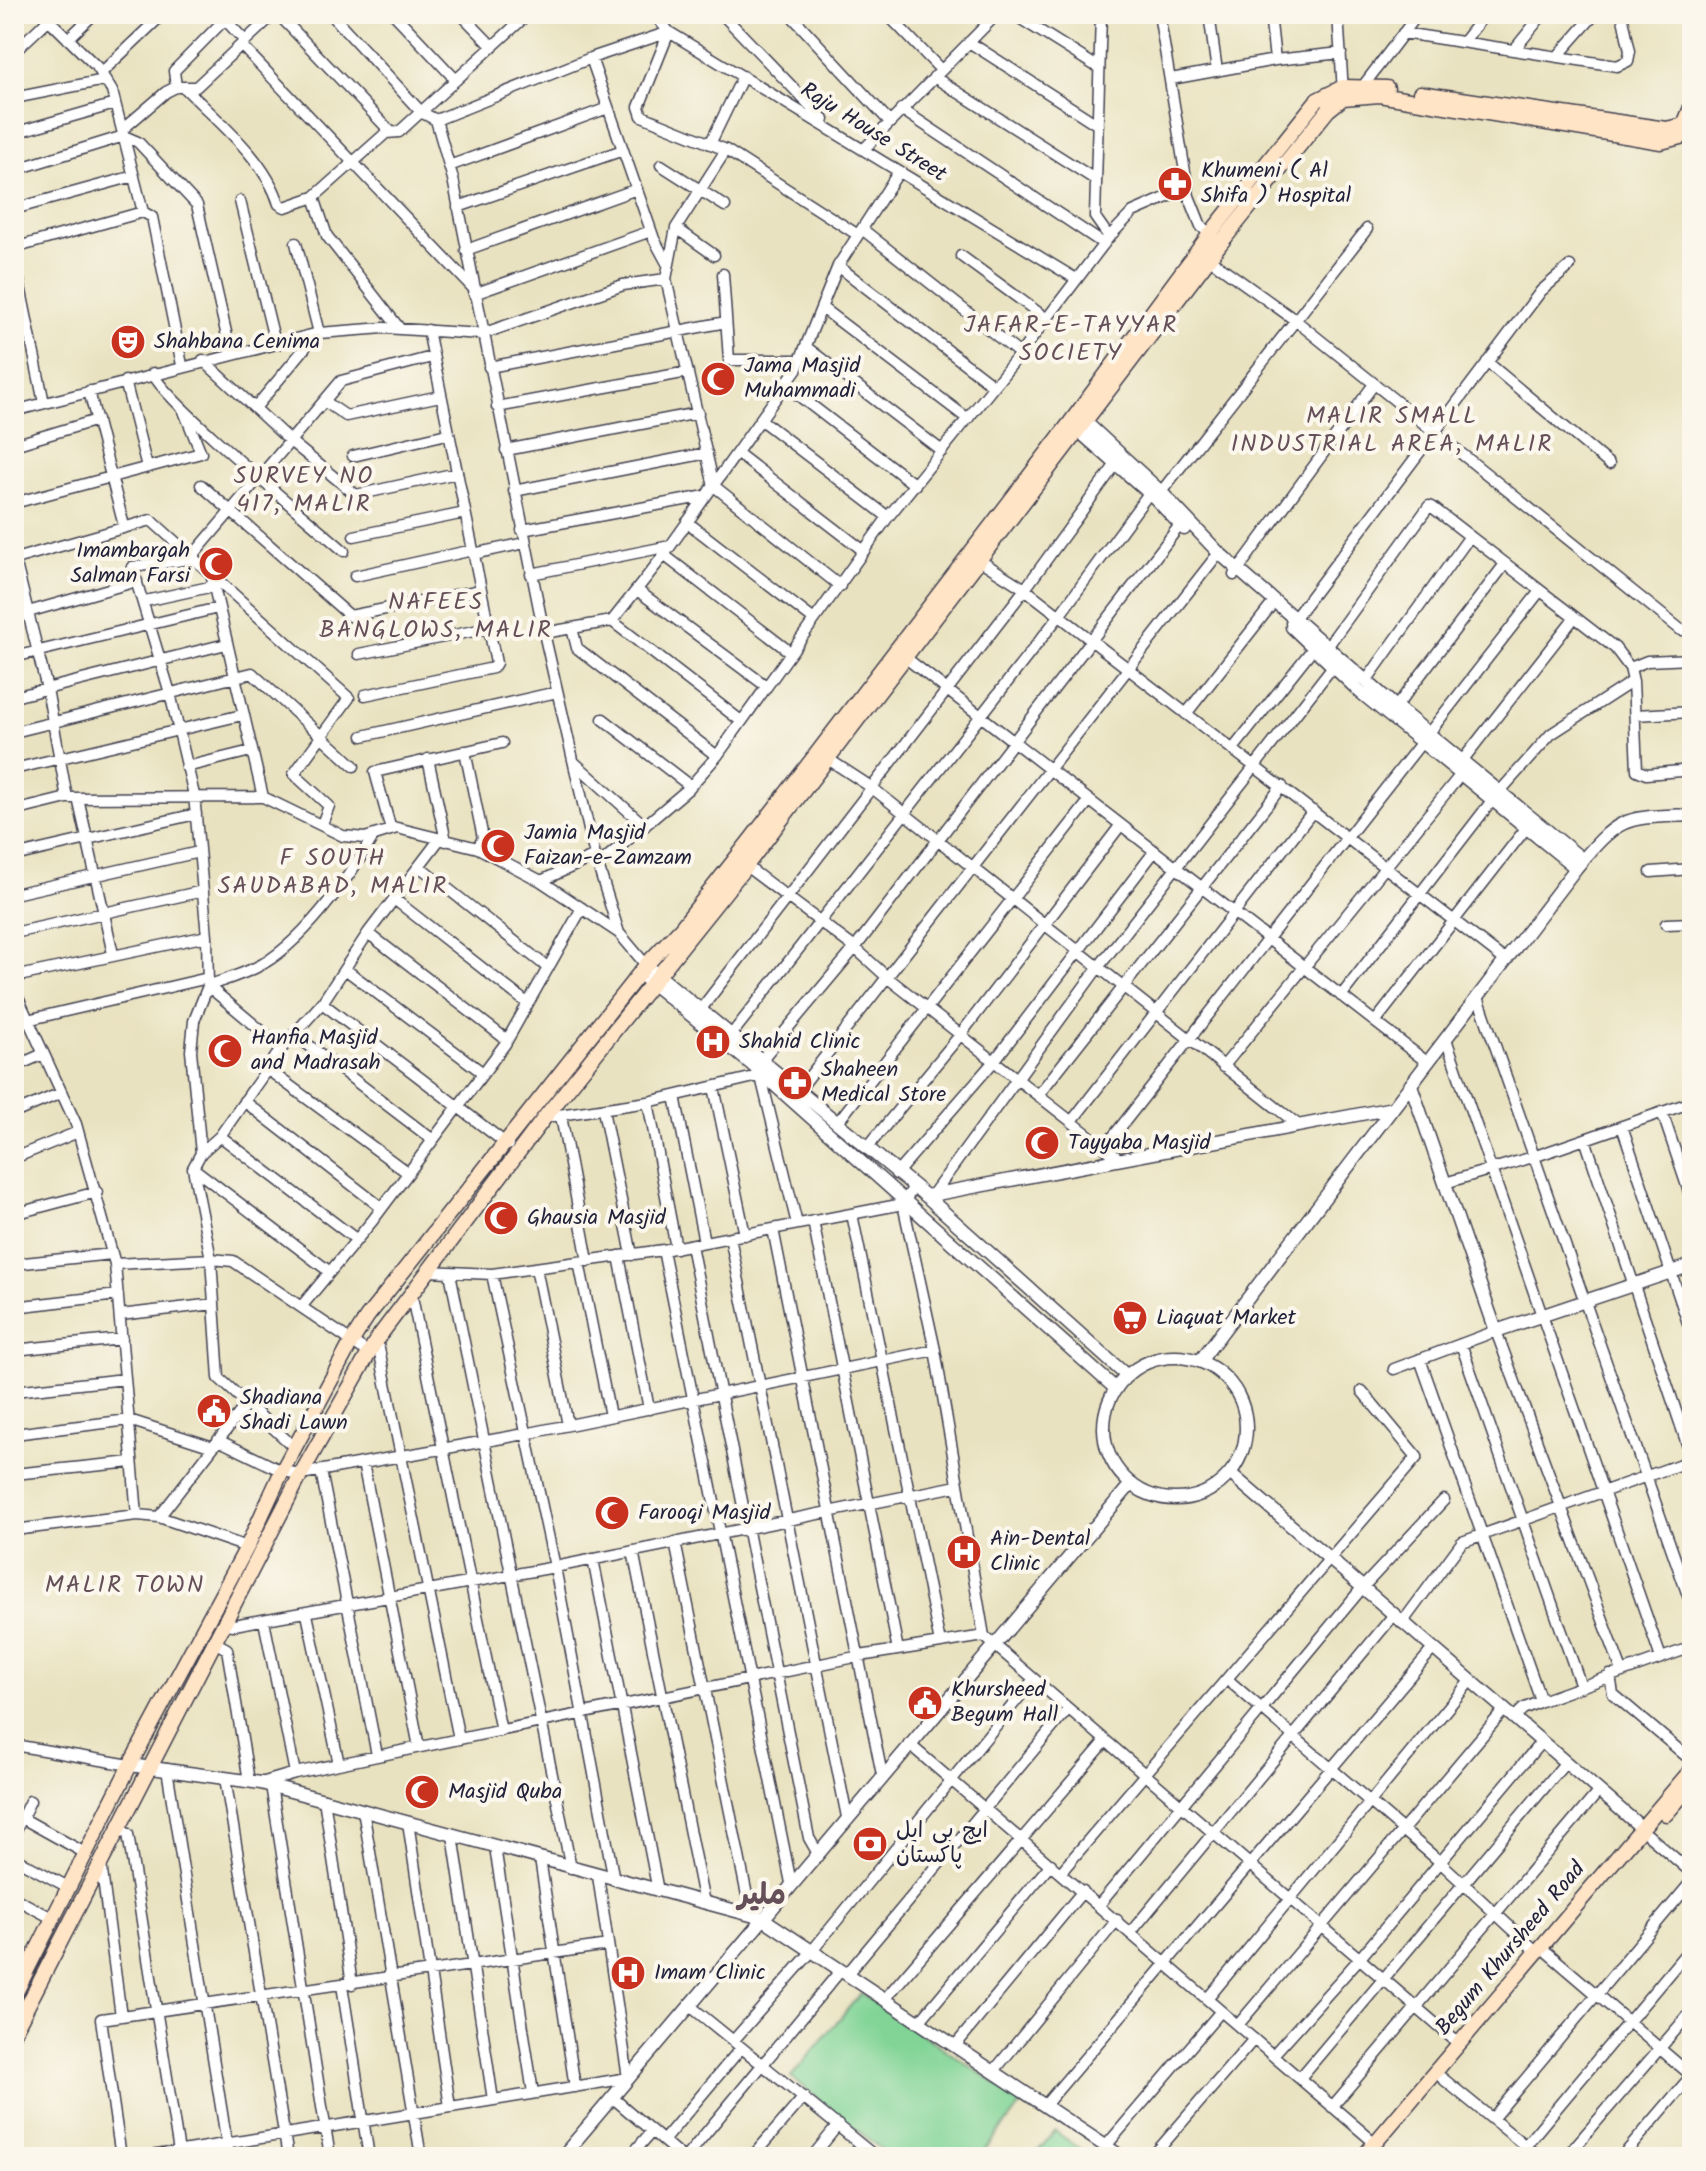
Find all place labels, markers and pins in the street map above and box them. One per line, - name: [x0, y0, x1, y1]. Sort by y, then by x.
- place label: Khumeni ( Al Shifa ) Hospital: [1201, 154, 1352, 214]
- pharmacy icon: Khumeni ( Al Shifa ) Hospital: [1156, 165, 1194, 203]
- theatre icon: Shahbana Cenima: [109, 323, 147, 361]
- place label: Shahbana Cenima: [154, 325, 320, 360]
- place label: Jama Masjid Muhammadi: [744, 349, 861, 409]
- mosque icon: Jama Masjid Muhammadi: [699, 360, 737, 398]
- place label: Imambargah Salman Farsi: [71, 534, 191, 594]
- mosque icon: Imambargah Salman Farsi: [197, 545, 235, 583]
- place label: Jamia Masjid Faizan-e-Zamzam: [524, 816, 692, 876]
- mosque icon: Jamia Masjid Faizan-e-Zamzam: [479, 827, 517, 865]
- place label: Hanfia Masjid and Madrasah: [251, 1021, 381, 1081]
- hospital icon: Shahid Clinic: [694, 1023, 732, 1061]
- place label: Shahid Clinic: [739, 1025, 860, 1060]
- mosque icon: Hanfia Masjid and Madrasah: [206, 1032, 244, 1070]
- place label: Shaheen Medical Store: [821, 1053, 946, 1113]
- pharmacy icon: Shaheen Medical Store: [776, 1064, 814, 1102]
- mosque icon: Tayyaba Masjid: [1023, 1124, 1061, 1162]
- place label: Tayyaba Masjid: [1068, 1126, 1212, 1161]
- mosque icon: Ghausia Masjid: [482, 1199, 520, 1237]
- place label: Ghausia Masjid: [527, 1201, 667, 1236]
- supermarket icon: Liaquat Market: [1111, 1299, 1149, 1337]
- place label: Liaquat Market: [1156, 1301, 1296, 1336]
- place label: Shadiana Shadi Lawn: [240, 1381, 348, 1441]
- public building icon: Shadiana Shadi Lawn: [195, 1392, 233, 1430]
- mosque icon: Farooqi Masjid: [593, 1494, 631, 1532]
- place label: Farooqi Masjid: [638, 1496, 771, 1531]
- place label: Ain-Dental Clinic: [990, 1522, 1091, 1582]
- hospital icon: Ain-Dental Clinic: [945, 1533, 983, 1571]
- place label: Khursheed Begum Hall: [951, 1673, 1059, 1733]
- public building icon: Khursheed Begum Hall: [906, 1684, 944, 1722]
- mosque icon: Masjid Quba: [403, 1773, 441, 1811]
- place label: Masjid Quba: [448, 1775, 562, 1810]
- place label: ایچ بی ایل پاکستان: [896, 1814, 988, 1874]
- bank icon: ایچ بی ایل پاکستان: [851, 1825, 889, 1863]
- hospital icon: Imam Clinic: [609, 1954, 647, 1992]
- place label: Imam Clinic: [654, 1956, 766, 1991]

